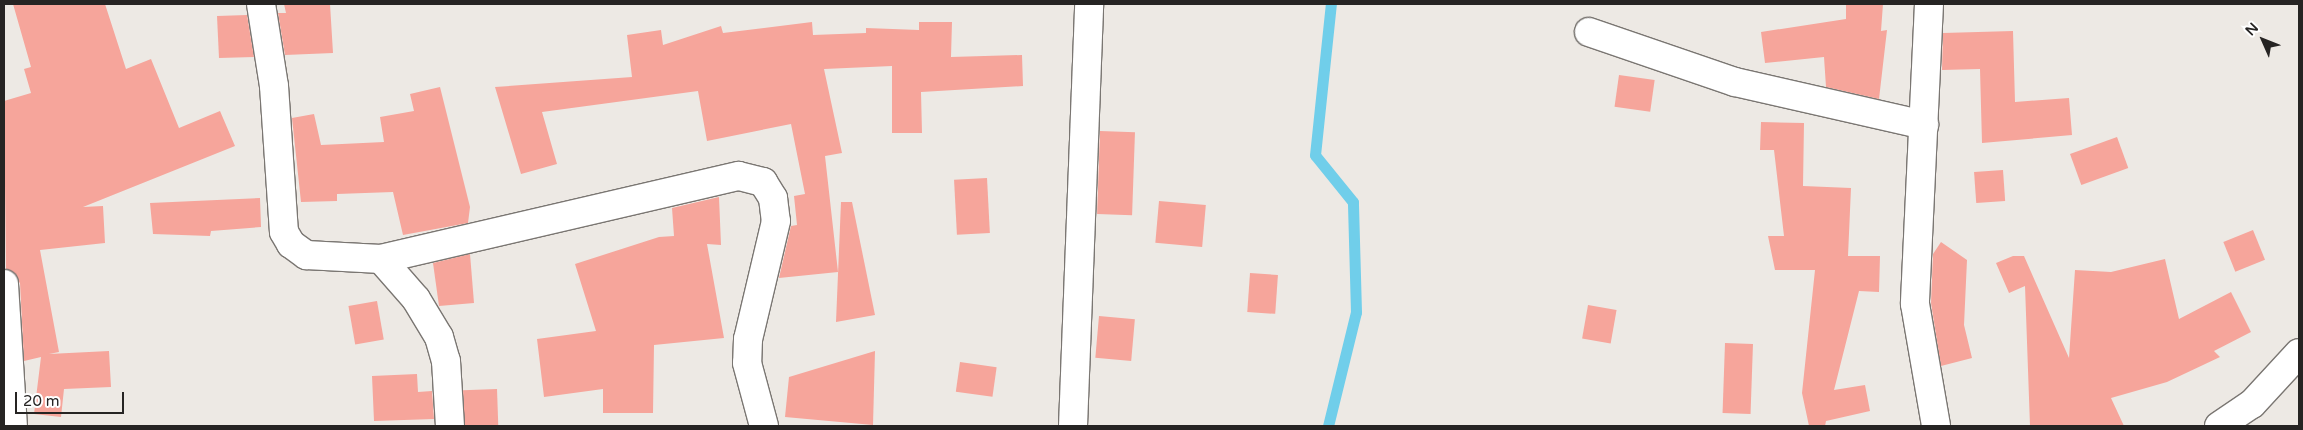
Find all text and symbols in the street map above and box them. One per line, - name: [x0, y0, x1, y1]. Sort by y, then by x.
- north arrow: [2238, 15, 2288, 65]
- text: N: [2242, 19, 2262, 39]
- scale bar: [18, 382, 126, 414]
- text: 20 m: [23, 392, 60, 410]

